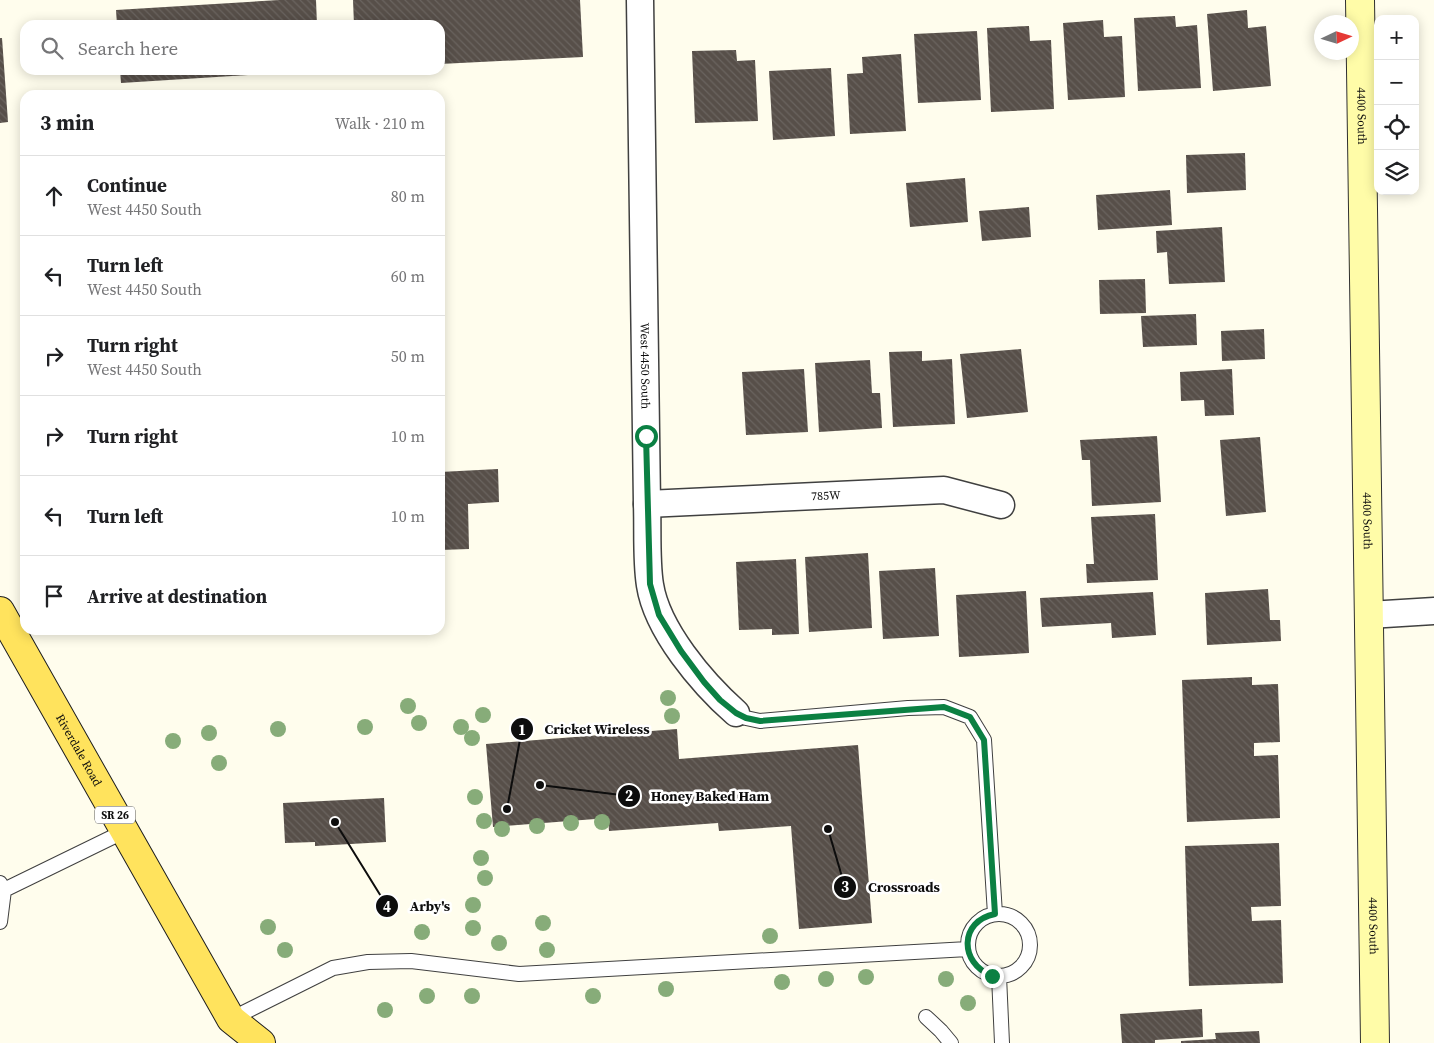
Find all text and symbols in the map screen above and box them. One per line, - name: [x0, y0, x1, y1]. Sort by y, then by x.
- north arrow: [1314, 15, 1359, 60]
- map controls: [1374, 15, 1419, 195]
- button: +: [1374, 15, 1419, 60]
- search box: [20, 20, 445, 75]
- icon: search: [38, 34, 66, 62]
- text: Search here: [78, 35, 178, 61]
- button: −: [1374, 60, 1419, 105]
- street label: 4400 South: [1353, 87, 1370, 145]
- button: locate: [1374, 105, 1419, 150]
- text: 3 min: [40, 108, 95, 137]
- text: Walk · 210 m: [335, 112, 425, 134]
- button: layers: [1374, 150, 1419, 195]
- text: Continue: [87, 172, 167, 198]
- icon: ahead: [40, 182, 68, 210]
- text: 80 m: [391, 185, 425, 207]
- text: West 4450 South: [87, 198, 202, 220]
- text: Turn left: [87, 252, 163, 278]
- icon: left: [40, 262, 68, 290]
- text: 60 m: [391, 265, 425, 287]
- text: West 4450 South: [87, 278, 202, 300]
- street label: West 4450 South: [636, 323, 654, 409]
- text: Turn right: [87, 332, 178, 358]
- icon: right: [40, 342, 68, 370]
- text: 50 m: [391, 345, 425, 367]
- text: West 4450 South: [87, 358, 202, 380]
- icon: right: [40, 422, 68, 450]
- text: Turn right: [87, 423, 178, 449]
- text: 10 m: [391, 425, 425, 447]
- route start: [635, 425, 658, 448]
- street label: 785W: [811, 487, 841, 504]
- street label: 4400 South: [1359, 492, 1376, 550]
- icon: left: [40, 502, 68, 530]
- text: Turn left: [87, 503, 163, 529]
- text: 10 m: [391, 505, 425, 527]
- icon: arrive: [40, 582, 68, 610]
- text: Arrive at destination: [87, 583, 267, 609]
- street label: Riverdale Road: [52, 711, 106, 789]
- callout: Cricket Wireless: [510, 715, 660, 744]
- text: 1: [518, 719, 526, 740]
- text: Cricket Wireless: [544, 719, 650, 739]
- callout: Honey Baked Ham: [616, 781, 779, 810]
- text: 2: [625, 785, 633, 806]
- text: Honey Baked Ham: [651, 786, 769, 806]
- road number: SR 26: [95, 806, 135, 824]
- callout: Crossroads: [833, 872, 949, 901]
- text: 3: [841, 876, 849, 897]
- text: Crossroads: [868, 877, 941, 897]
- callout: Arby's: [374, 892, 460, 921]
- text: 4: [383, 896, 391, 917]
- text: Arby's: [410, 896, 451, 916]
- street label: 4400 South: [1365, 897, 1382, 955]
- route end: [981, 965, 1004, 988]

